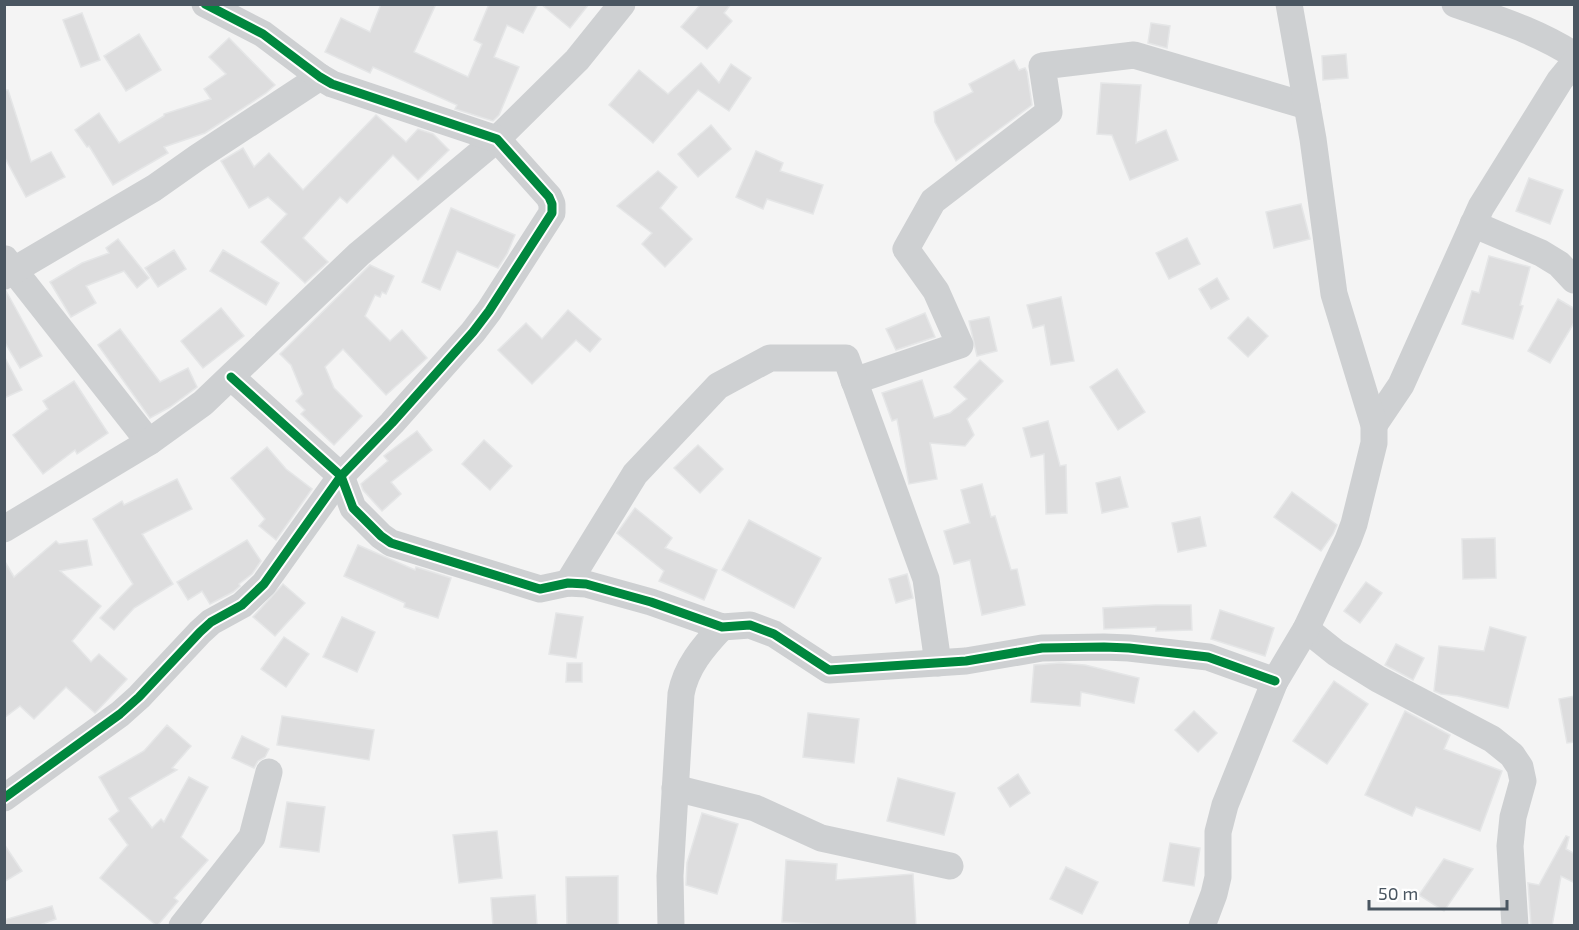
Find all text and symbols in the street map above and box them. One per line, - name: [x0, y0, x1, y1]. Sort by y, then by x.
- scale bar: [1369, 873, 1507, 911]
- text: 50 m: [1378, 882, 1418, 904]

